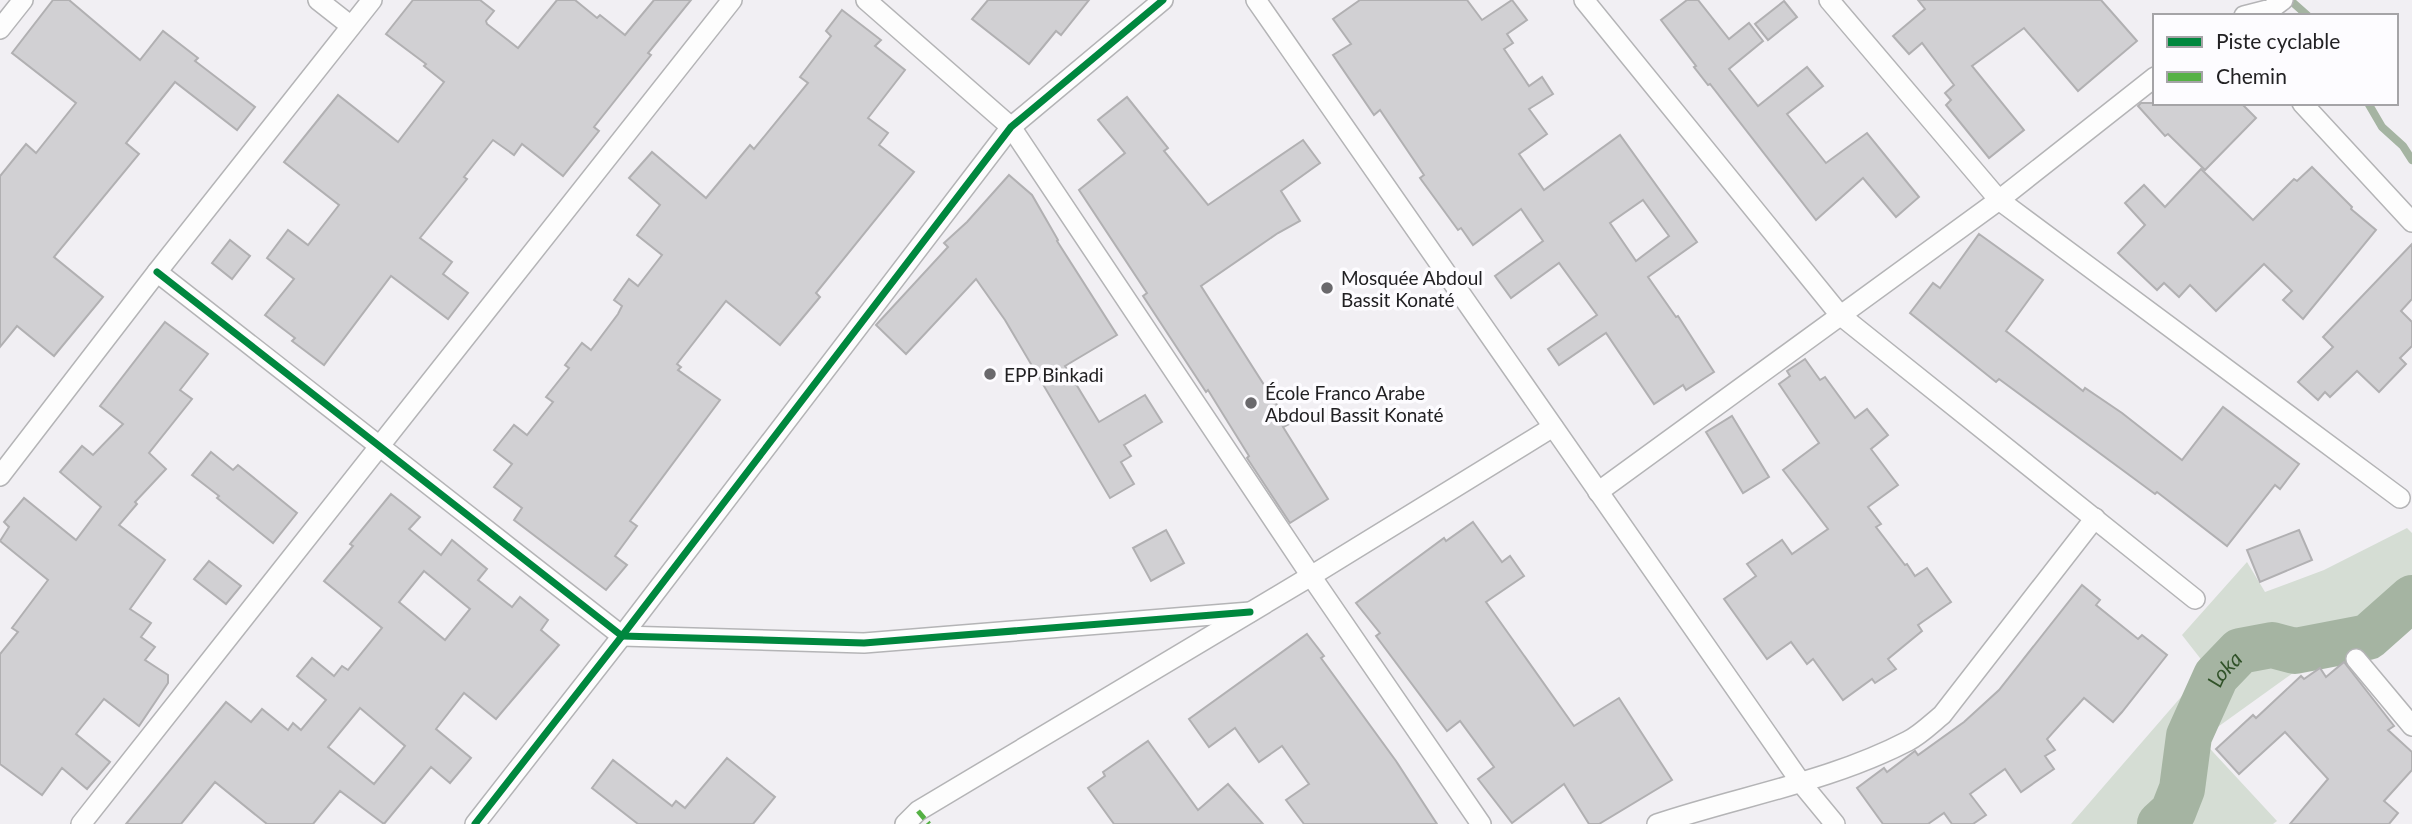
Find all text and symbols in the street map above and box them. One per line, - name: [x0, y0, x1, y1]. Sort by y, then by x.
- legend: [2153, 14, 2398, 105]
- text: Piste cyclable: [2216, 28, 2340, 53]
- text: Chemin: [2216, 63, 2287, 88]
- place label: Mosquée Abdoul Bassit Konaté: [1341, 266, 1483, 311]
- marker: Mosquée Abdoul Bassit Konaté: [1319, 280, 1335, 296]
- place label: EPP Binkadi: [1004, 363, 1104, 386]
- marker: EPP Binkadi: [982, 366, 998, 382]
- place label: École Franco Arabe Abdoul Bassit Konaté: [1265, 381, 1443, 426]
- marker: École Franco Arabe Abdoul Bassit Konaté: [1243, 395, 1259, 411]
- water label: Loka: [2201, 645, 2246, 690]

